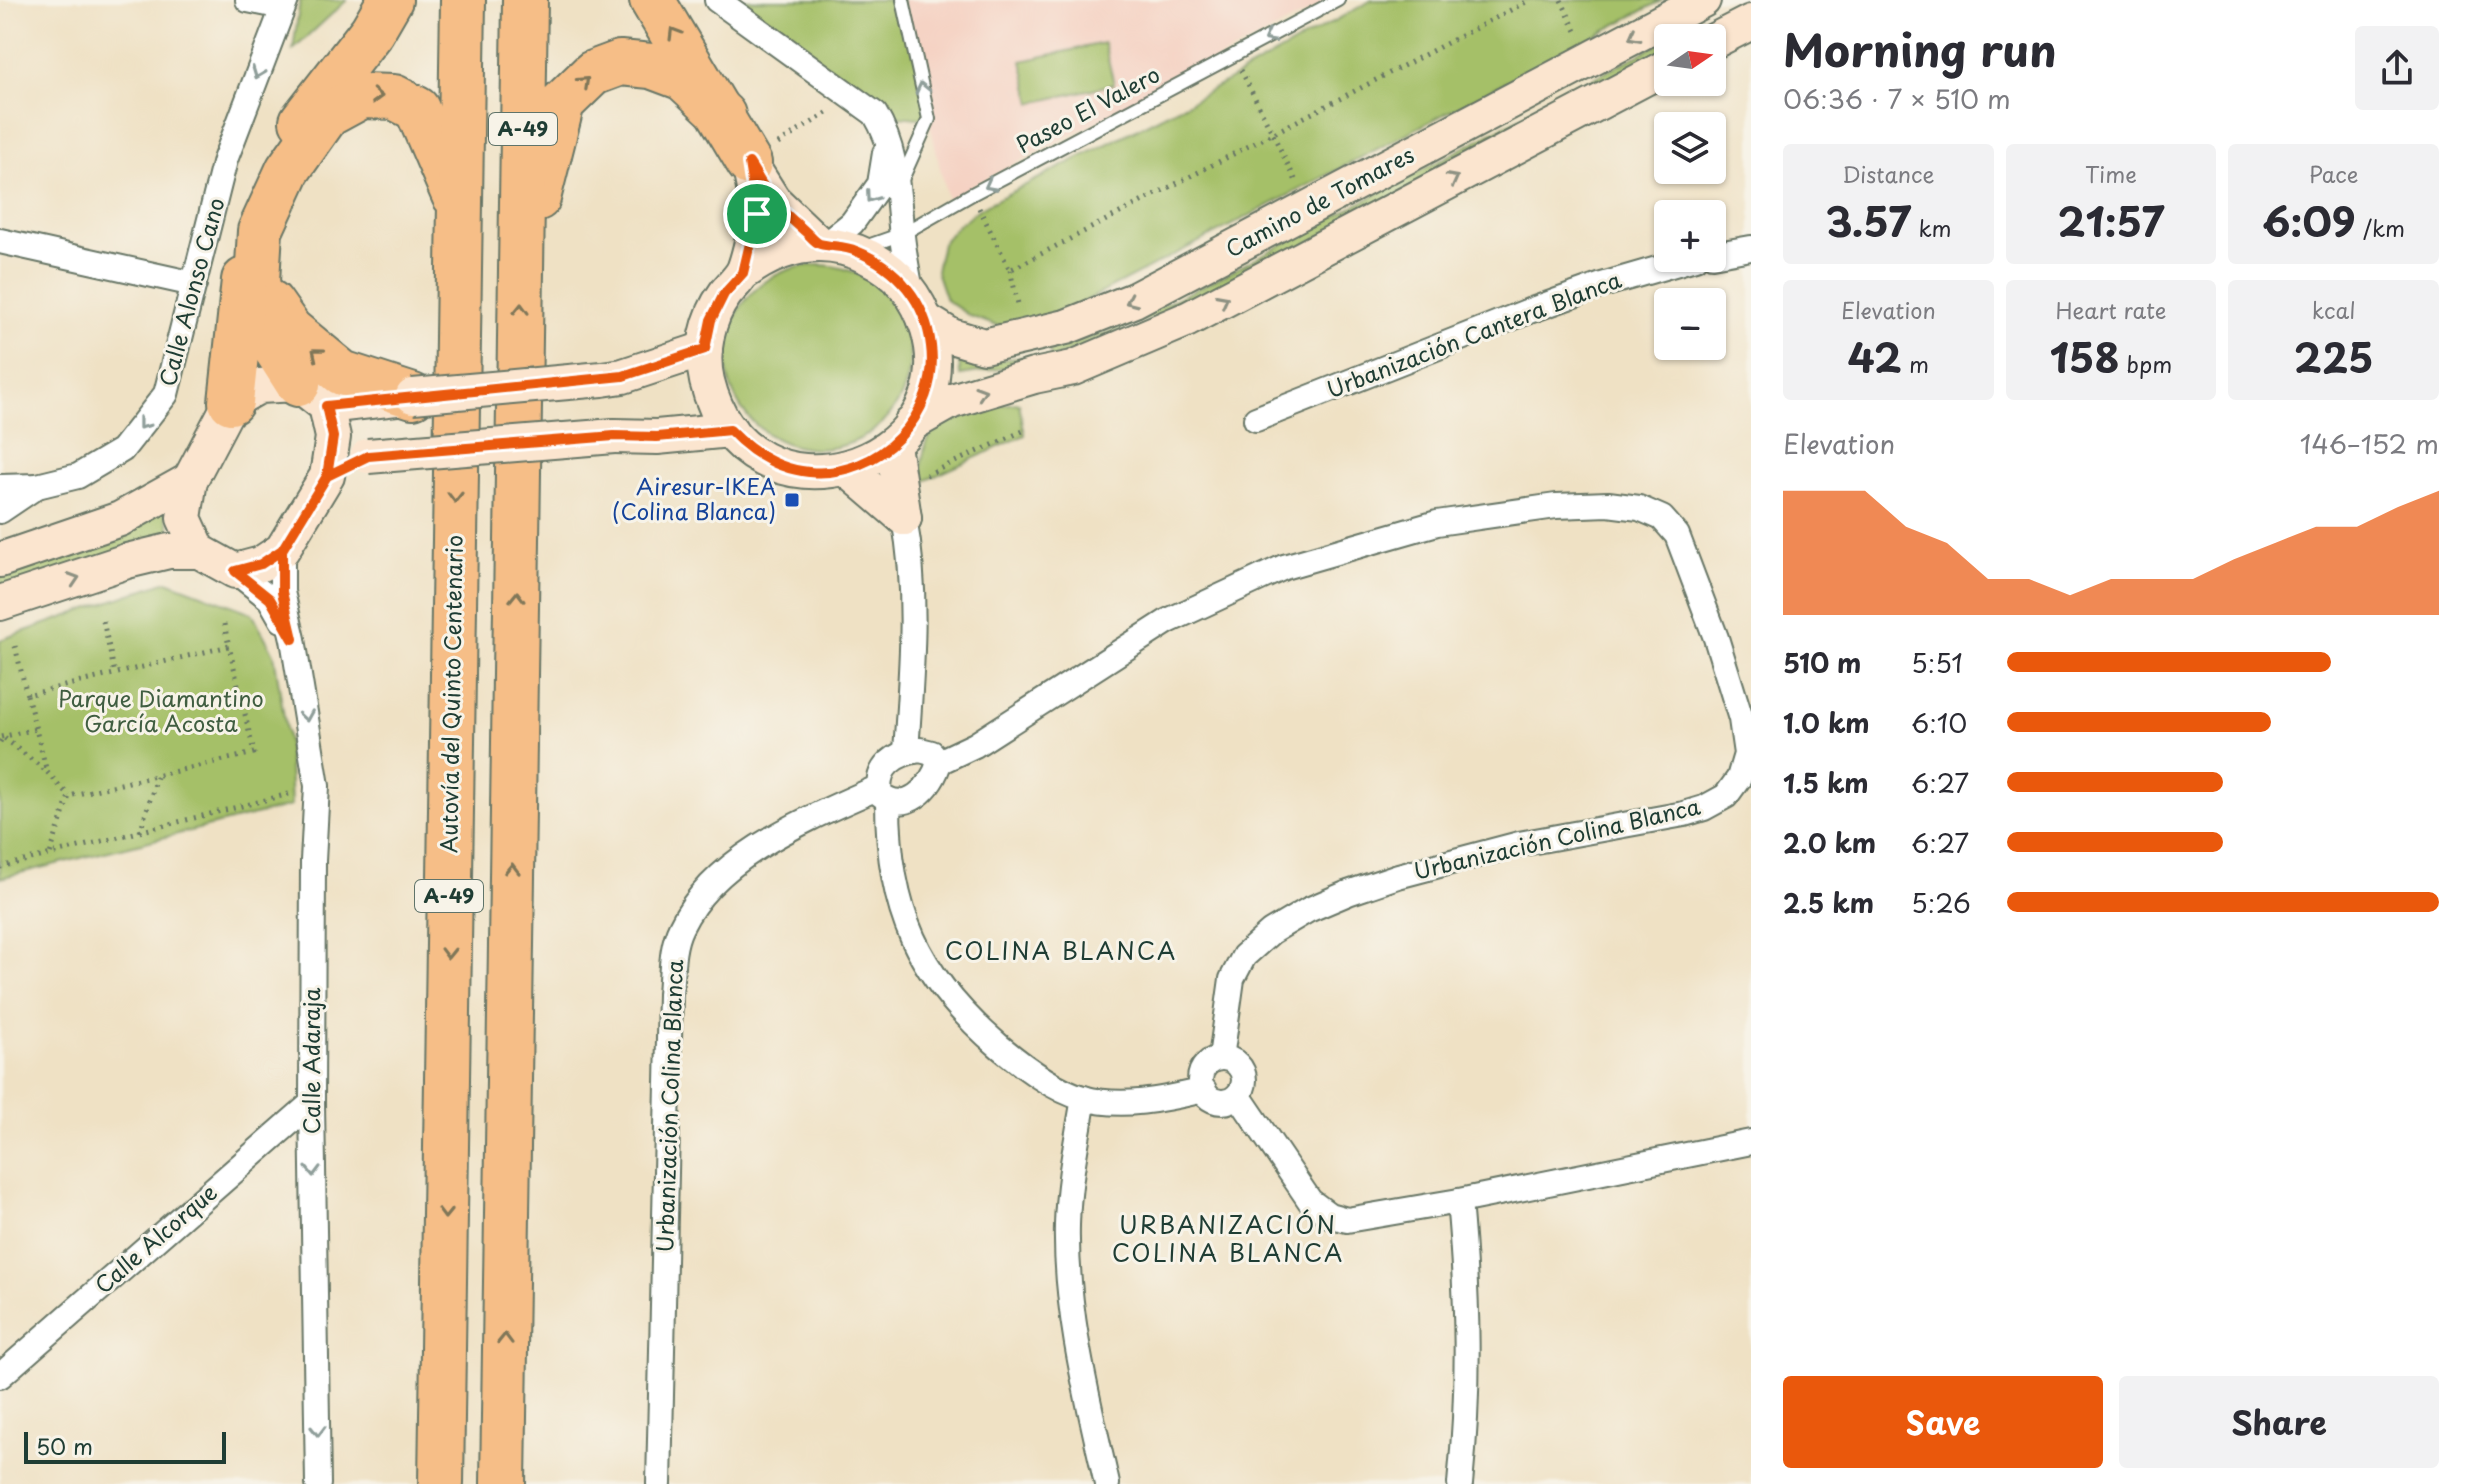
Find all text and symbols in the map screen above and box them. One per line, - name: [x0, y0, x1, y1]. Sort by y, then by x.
- text: Morning run: [1783, 16, 2057, 82]
- north arrow: [1654, 24, 1726, 96]
- map controls: [1654, 24, 1726, 360]
- button: share: [2355, 26, 2439, 110]
- one-way arrow: [668, 27, 684, 42]
- one-way arrow: [1262, 27, 1277, 42]
- one-way arrow: [1627, 27, 1642, 42]
- street label: Paseo El Valero: [1009, 57, 1165, 161]
- one-way arrow: [251, 65, 268, 79]
- one-way arrow: [575, 76, 589, 91]
- text: 06:36 · 7 × 510 m: [1783, 79, 2011, 118]
- one-way arrow: [914, 82, 931, 95]
- one-way arrow: [371, 88, 384, 105]
- button: layers: [1654, 112, 1726, 184]
- road number: A-49: [489, 113, 557, 145]
- street label: Camino de Tomares: [1219, 137, 1419, 264]
- text: Distance: [1842, 157, 1934, 190]
- text: Time: [2085, 157, 2137, 190]
- text: Pace: [2309, 157, 2358, 190]
- one-way arrow: [1445, 173, 1460, 188]
- one-way arrow: [983, 175, 998, 190]
- pin: [723, 180, 791, 248]
- one-way arrow: [866, 188, 881, 203]
- text: 3.57: [1825, 190, 1911, 251]
- text: 21:57: [2058, 190, 2164, 251]
- text: 6:09: [2262, 190, 2356, 251]
- icon: arrive: [735, 192, 779, 236]
- street label: Calle Alonso Cano: [150, 194, 232, 390]
- button: +: [1654, 200, 1726, 272]
- text: km: [1911, 211, 1952, 244]
- text: /km: [2356, 211, 2405, 244]
- street label: Urbanización Cantera Blanca: [1321, 262, 1626, 405]
- button: −: [1654, 288, 1726, 360]
- one-way arrow: [1125, 291, 1139, 307]
- text: Elevation: [1841, 293, 1936, 326]
- text: Heart rate: [2055, 293, 2167, 326]
- text: kcal: [2312, 293, 2356, 326]
- one-way arrow: [1215, 295, 1230, 310]
- one-way arrow: [512, 302, 530, 315]
- text: 42: [1848, 326, 1902, 387]
- text: 158: [2050, 326, 2119, 387]
- text: 225: [2294, 326, 2373, 387]
- text: m: [1902, 347, 1929, 380]
- text: bpm: [2119, 347, 2172, 380]
- one-way arrow: [312, 348, 327, 362]
- one-way arrow: [974, 385, 988, 401]
- one-way arrow: [138, 415, 153, 429]
- text: Elevation: [1783, 424, 1895, 463]
- text: 146–152 m: [2300, 424, 2439, 463]
- place label: Airesur-IKEA (Colina Blanca): [612, 469, 776, 527]
- one-way arrow: [446, 491, 463, 504]
- marker: Airesur-IKEA (Colina Blanca): [783, 491, 801, 509]
- street label: Autovía del Quinto Centenario: [431, 535, 470, 853]
- one-way arrow: [66, 572, 80, 588]
- one-way arrow: [508, 590, 525, 603]
- text: 510 m: [1783, 643, 1861, 682]
- text: 5:51: [1911, 643, 1963, 682]
- park label: Parque Diamantino García Acosta: [58, 681, 264, 739]
- text: 1.0 km: [1783, 703, 1870, 742]
- text: 6:10: [1911, 703, 1967, 742]
- one-way arrow: [297, 710, 314, 723]
- text: 1.5 km: [1783, 763, 1869, 802]
- text: 6:27: [1911, 763, 1969, 802]
- street label: Urbanización Colina Blanca: [1410, 788, 1703, 887]
- text: 2.0 km: [1783, 823, 1876, 862]
- text: 6:27: [1911, 823, 1969, 862]
- one-way arrow: [504, 862, 521, 875]
- road number: A-49: [415, 880, 483, 912]
- text: 2.5 km: [1783, 883, 1874, 922]
- text: 5:26: [1911, 883, 1971, 922]
- district label: COLINA BLANCA: [945, 932, 1177, 968]
- one-way arrow: [440, 947, 457, 960]
- street label: Urbanización Colina Blanca: [647, 959, 690, 1253]
- street label: Calle Adaraja: [294, 988, 327, 1134]
- one-way arrow: [304, 1165, 322, 1178]
- street label: Calle Alcorque: [87, 1175, 223, 1300]
- district label: URBANIZACIÓN COLINA BLANCA: [1112, 1206, 1344, 1270]
- one-way arrow: [436, 1207, 454, 1220]
- one-way arrow: [497, 1332, 514, 1345]
- button: Save: [1783, 1376, 2103, 1468]
- button: Share: [2119, 1376, 2439, 1468]
- one-way arrow: [309, 1425, 326, 1438]
- scale bar: [24, 1428, 226, 1464]
- text: 50 m: [36, 1429, 93, 1462]

